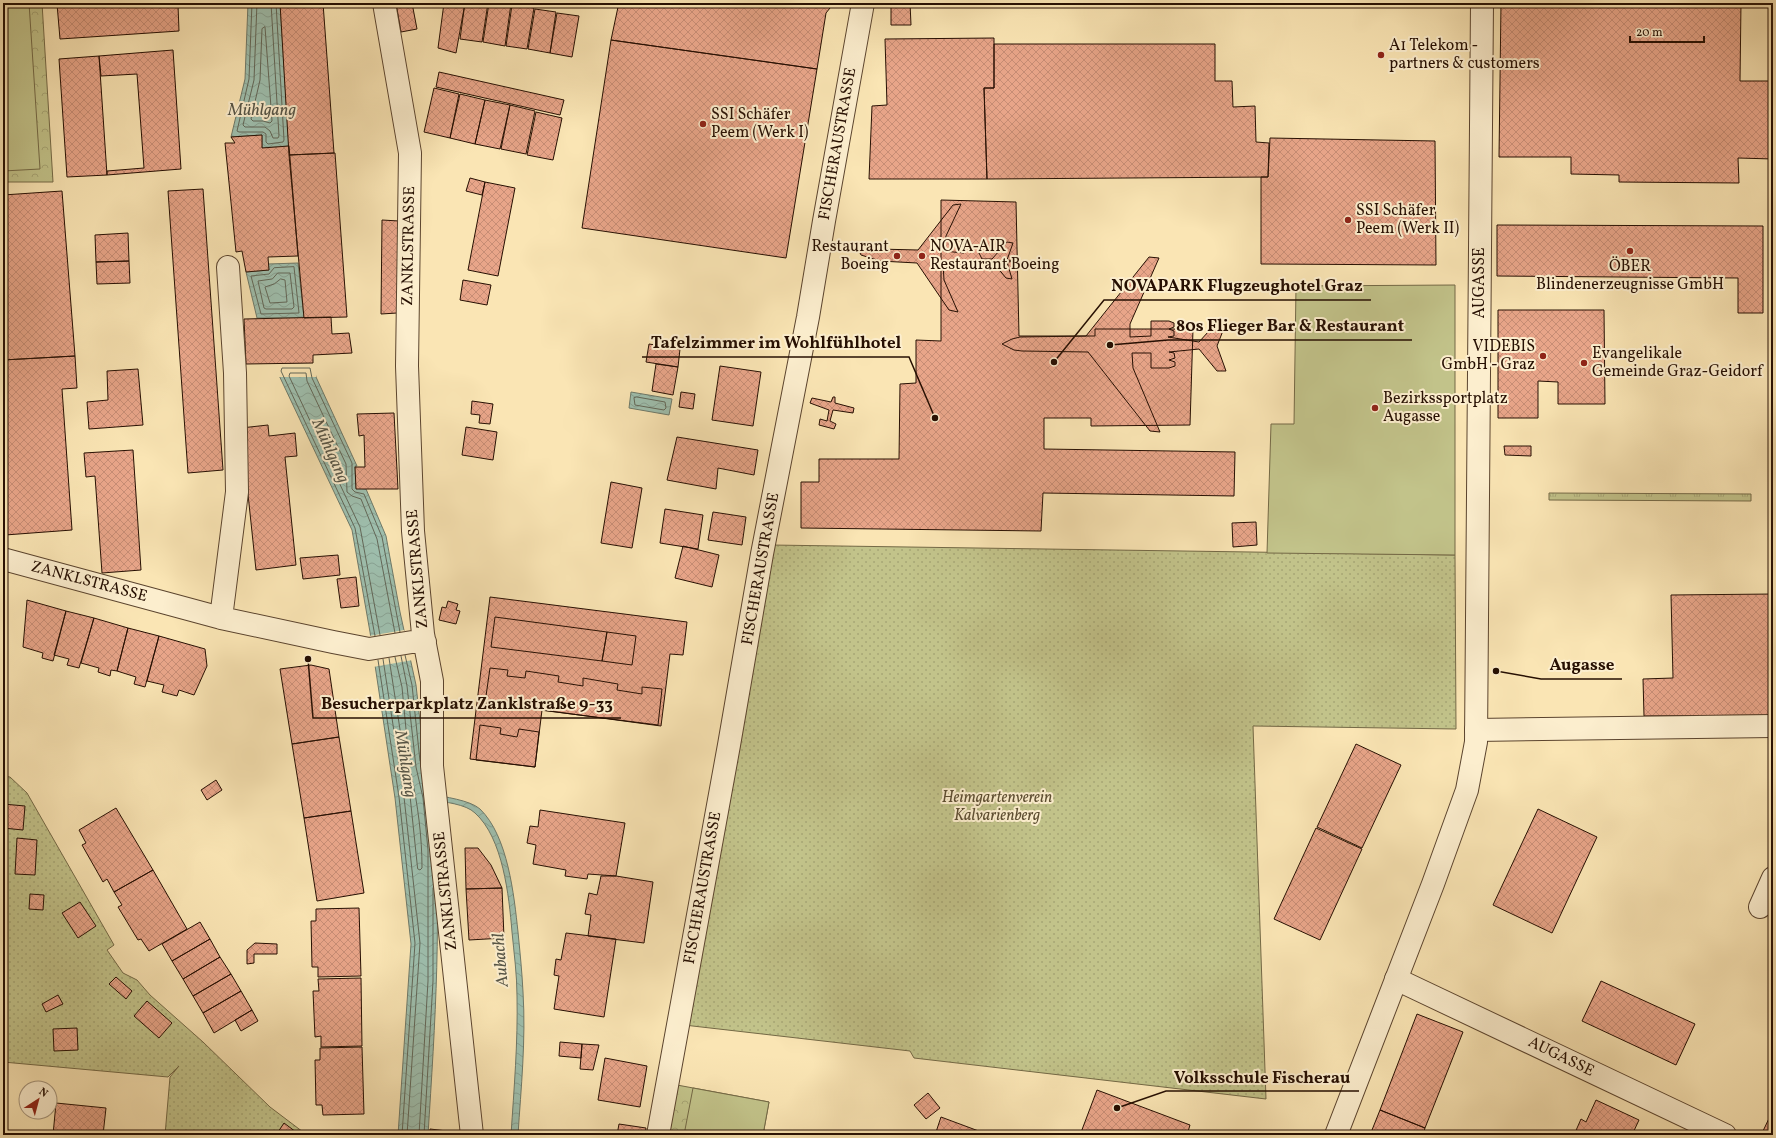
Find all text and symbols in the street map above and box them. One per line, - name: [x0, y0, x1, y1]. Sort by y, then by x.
- scale bar: [1630, 18, 1704, 44]
- text: 20 m: [1636, 25, 1663, 41]
- place label: A1 Telekom - partners & customers: [1389, 35, 1540, 75]
- marker: A1 Telekom - partners & customers: [1376, 50, 1386, 60]
- street label: FISCHERAUSTRASSE: [814, 66, 862, 222]
- water label: Mühlgang: [227, 99, 296, 122]
- place label: SSI Schäfer Peem (Werk I): [711, 104, 809, 144]
- marker: SSI Schäfer Peem (Werk I): [698, 119, 708, 129]
- street label: ZANKLSTRASSE: [397, 186, 421, 306]
- place label: SSI Schäfer Peem (Werk II): [1356, 200, 1459, 240]
- marker: SSI Schäfer Peem (Werk II): [1343, 215, 1353, 225]
- place label: Restaurant Boeing: [811, 236, 889, 276]
- place label: NOVA-AIR Restaurant Boeing: [930, 236, 1059, 276]
- marker: ÖBER Blindenerzeugnisse GmbH: [1625, 246, 1635, 256]
- street label: AUGASSE: [1469, 247, 1491, 319]
- marker: Restaurant Boeing: [892, 251, 902, 261]
- marker: NOVA-AIR Restaurant Boeing: [917, 251, 927, 261]
- place label: ÖBER Blindenerzeugnisse GmbH: [1536, 256, 1724, 296]
- callout: NOVAPARK Flugzeughotel Graz: [1104, 271, 1371, 300]
- text: NOVAPARK Flugzeughotel Graz: [1111, 275, 1363, 298]
- callout: 80s Flieger Bar & Restaurant: [1168, 311, 1412, 340]
- text: 80s Flieger Bar & Restaurant: [1176, 315, 1405, 338]
- callout: Tafelzimmer im Wohlfühlhotel: [642, 328, 909, 357]
- text: Tafelzimmer im Wohlfühlhotel: [651, 332, 902, 355]
- place label: VIDEBIS GmbH - Graz: [1441, 336, 1535, 376]
- place label: Evangelikale Gemeinde Graz-Geidorf: [1592, 343, 1764, 383]
- marker: VIDEBIS GmbH - Graz: [1538, 351, 1548, 361]
- marker: Evangelikale Gemeinde Graz-Geidorf: [1579, 358, 1589, 368]
- place label: Bezirkssportplatz Augasse: [1383, 388, 1508, 428]
- marker: Bezirkssportplatz Augasse: [1370, 403, 1380, 413]
- water label: Mühlgang: [305, 414, 355, 487]
- street label: FISCHERAUSTRASSE: [737, 491, 785, 647]
- street label: ZANKLSTRASSE: [402, 508, 434, 630]
- street label: ZANKLSTRASSE: [28, 556, 150, 608]
- callout: Augasse: [1541, 650, 1622, 679]
- text: Augasse: [1550, 654, 1615, 677]
- callout: Besucherparkplatz Zanklstraße 9-33: [313, 689, 621, 718]
- text: Besucherparkplatz Zanklstraße 9-33: [321, 693, 613, 716]
- water label: Mühlgang: [388, 728, 422, 800]
- park label: Heimgartenverein Kalvarienberg: [942, 787, 1052, 827]
- street label: FISCHERAUSTRASSE: [679, 810, 727, 966]
- street label: ZANKLSTRASSE: [429, 830, 463, 952]
- water label: Aubachl: [487, 932, 515, 989]
- street label: AUGASSE: [1524, 1032, 1598, 1082]
- callout: Volksschule Fischerau: [1166, 1062, 1359, 1091]
- text: Volksschule Fischerau: [1174, 1067, 1350, 1090]
- north arrow: [18, 1080, 58, 1120]
- text: N: [35, 1085, 51, 1102]

